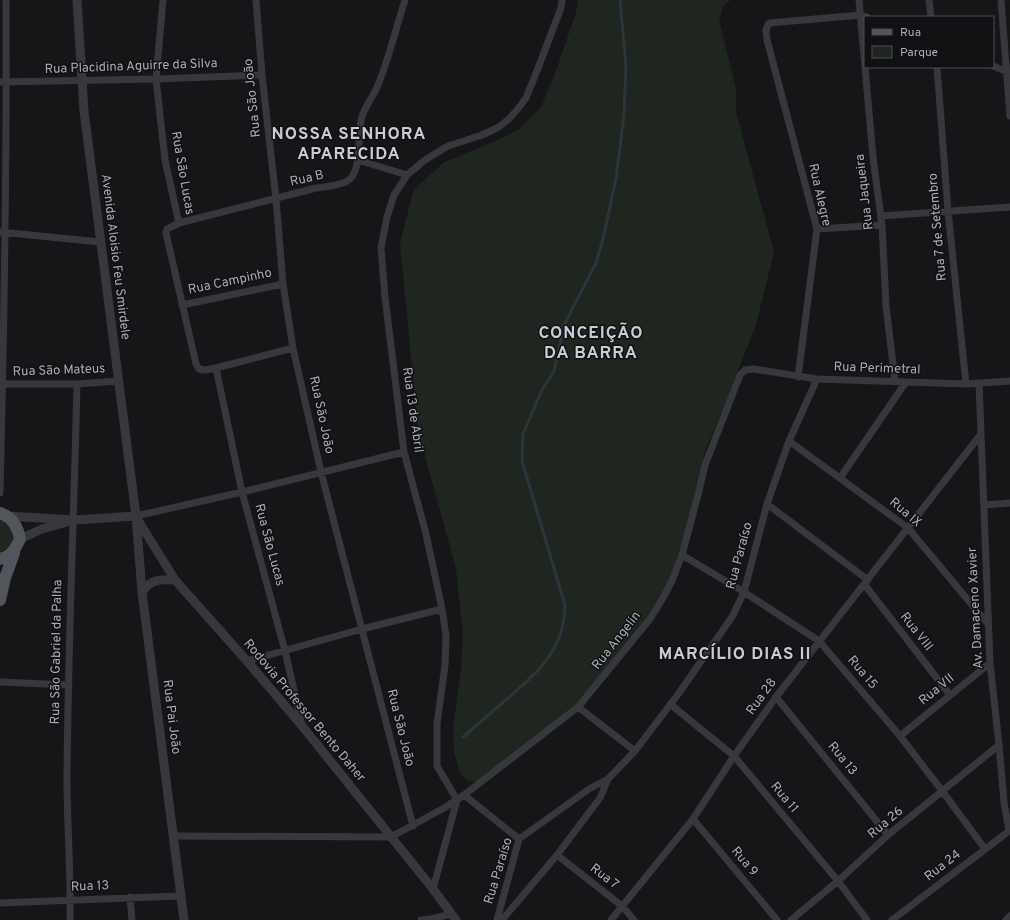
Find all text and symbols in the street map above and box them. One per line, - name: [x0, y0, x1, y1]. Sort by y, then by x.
- legend: [864, 16, 994, 68]
- text: Rua: [900, 25, 921, 41]
- text: Parque: [900, 45, 938, 61]
- street label: Rua Placidina Aguirre da Silva: [44, 56, 218, 78]
- street label: Rua São João: [241, 58, 265, 138]
- district label: NOSSA SENHORA APARECIDA: [272, 124, 426, 166]
- street label: Rua São Lucas: [167, 130, 197, 216]
- street label: Rua Jaqueira: [852, 153, 878, 231]
- street label: Rua Alegre: [804, 162, 834, 228]
- street label: Rua B: [288, 167, 326, 191]
- street label: Rua 7 de Setembro: [925, 172, 951, 282]
- street label: Avenida Aloisio Feu Smirdele: [97, 173, 133, 341]
- street label: Rua Campinho: [187, 265, 273, 299]
- district label: CONCEIÇÃO DA BARRA: [538, 322, 644, 365]
- street label: Rua Perimetral: [833, 359, 921, 379]
- street label: Rua São Mateus: [12, 361, 106, 381]
- street label: Rua 13 de Abril: [398, 366, 426, 454]
- street label: Rua São João: [305, 375, 337, 455]
- street label: Rua IX: [886, 495, 925, 531]
- street label: Rua São Lucas: [250, 502, 288, 588]
- street label: Rua Paraíso: [723, 521, 757, 591]
- street label: Av. Damaceno Xavier: [965, 547, 987, 669]
- street label: Rua São Gabriel da Palha: [48, 579, 66, 725]
- street label: Rua Angelin: [589, 609, 645, 673]
- street label: Rua VIII: [896, 609, 936, 655]
- street label: Rodovia Professor Bento Daher: [240, 636, 368, 786]
- district label: MARCÍLIO DIAS II: [658, 643, 812, 666]
- street label: Rua 15: [843, 653, 881, 693]
- street label: Rua VII: [916, 671, 958, 709]
- street label: Rua 28: [743, 675, 781, 719]
- street label: Rua Pai João: [158, 679, 184, 755]
- street label: Rua São João: [383, 688, 417, 768]
- street label: Rua 13: [824, 739, 860, 779]
- street label: Rua 11: [766, 779, 802, 817]
- street label: Rua 26: [865, 804, 907, 842]
- street label: Rua Paraíso: [481, 836, 517, 906]
- street label: Rua 9: [727, 844, 761, 880]
- street label: Rua 24: [922, 847, 964, 885]
- street label: Rua 7: [586, 861, 622, 893]
- street label: Rua 13: [71, 878, 109, 896]

